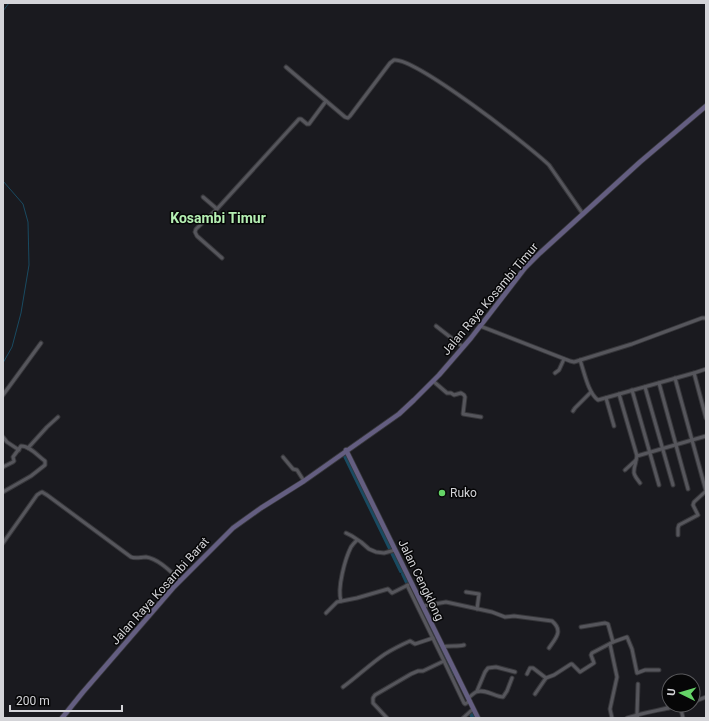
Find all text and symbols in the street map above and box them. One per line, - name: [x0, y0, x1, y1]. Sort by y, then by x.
- district label: Kosambi Timur: [170, 210, 266, 226]
- street label: Jalan Raya Kosambi Timur: [439, 240, 541, 358]
- place label: Ruko: [450, 486, 477, 500]
- marker: Ruko: [437, 488, 447, 498]
- street label: Jalan Raya Kosambi Barat: [108, 534, 212, 648]
- street label: Jalan Cengklong: [395, 537, 447, 623]
- north arrow: [661, 673, 701, 713]
- scale bar: [10, 687, 122, 713]
- text: U: [665, 688, 678, 696]
- text: 200 m: [16, 694, 50, 708]

